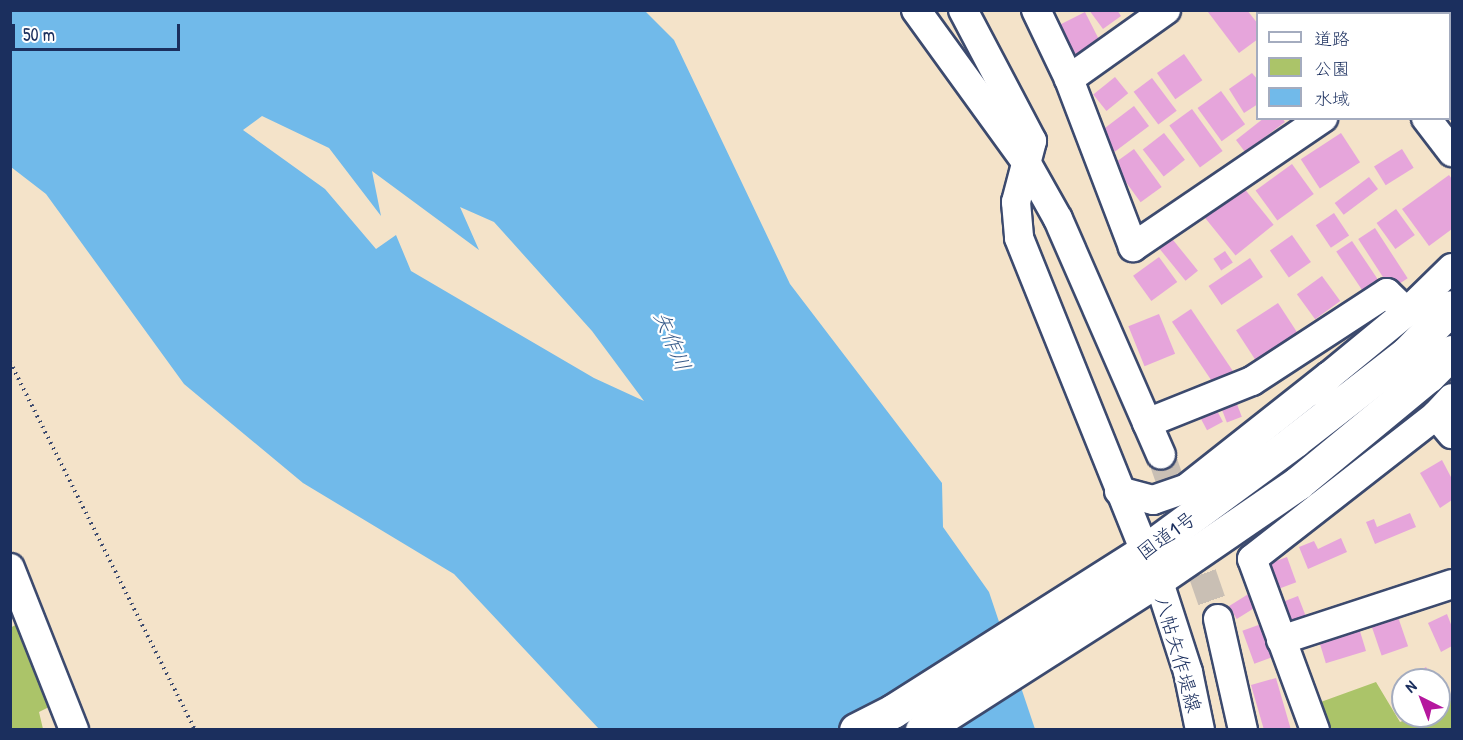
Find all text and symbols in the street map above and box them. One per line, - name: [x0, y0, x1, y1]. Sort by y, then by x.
- scale bar: [15, 12, 183, 50]
- legend: [1256, 12, 1451, 120]
- text: 50 m: [23, 22, 55, 47]
- text: 道路: [1314, 26, 1350, 51]
- text: 公園: [1314, 56, 1350, 81]
- text: 水域: [1314, 86, 1350, 111]
- water label: 矢作川: [648, 307, 696, 375]
- street label: 国道1号: [1132, 506, 1200, 564]
- street label: 八帖矢作堤線: [1151, 593, 1207, 715]
- north arrow: [1391, 668, 1451, 728]
- text: N: [1400, 675, 1421, 697]

